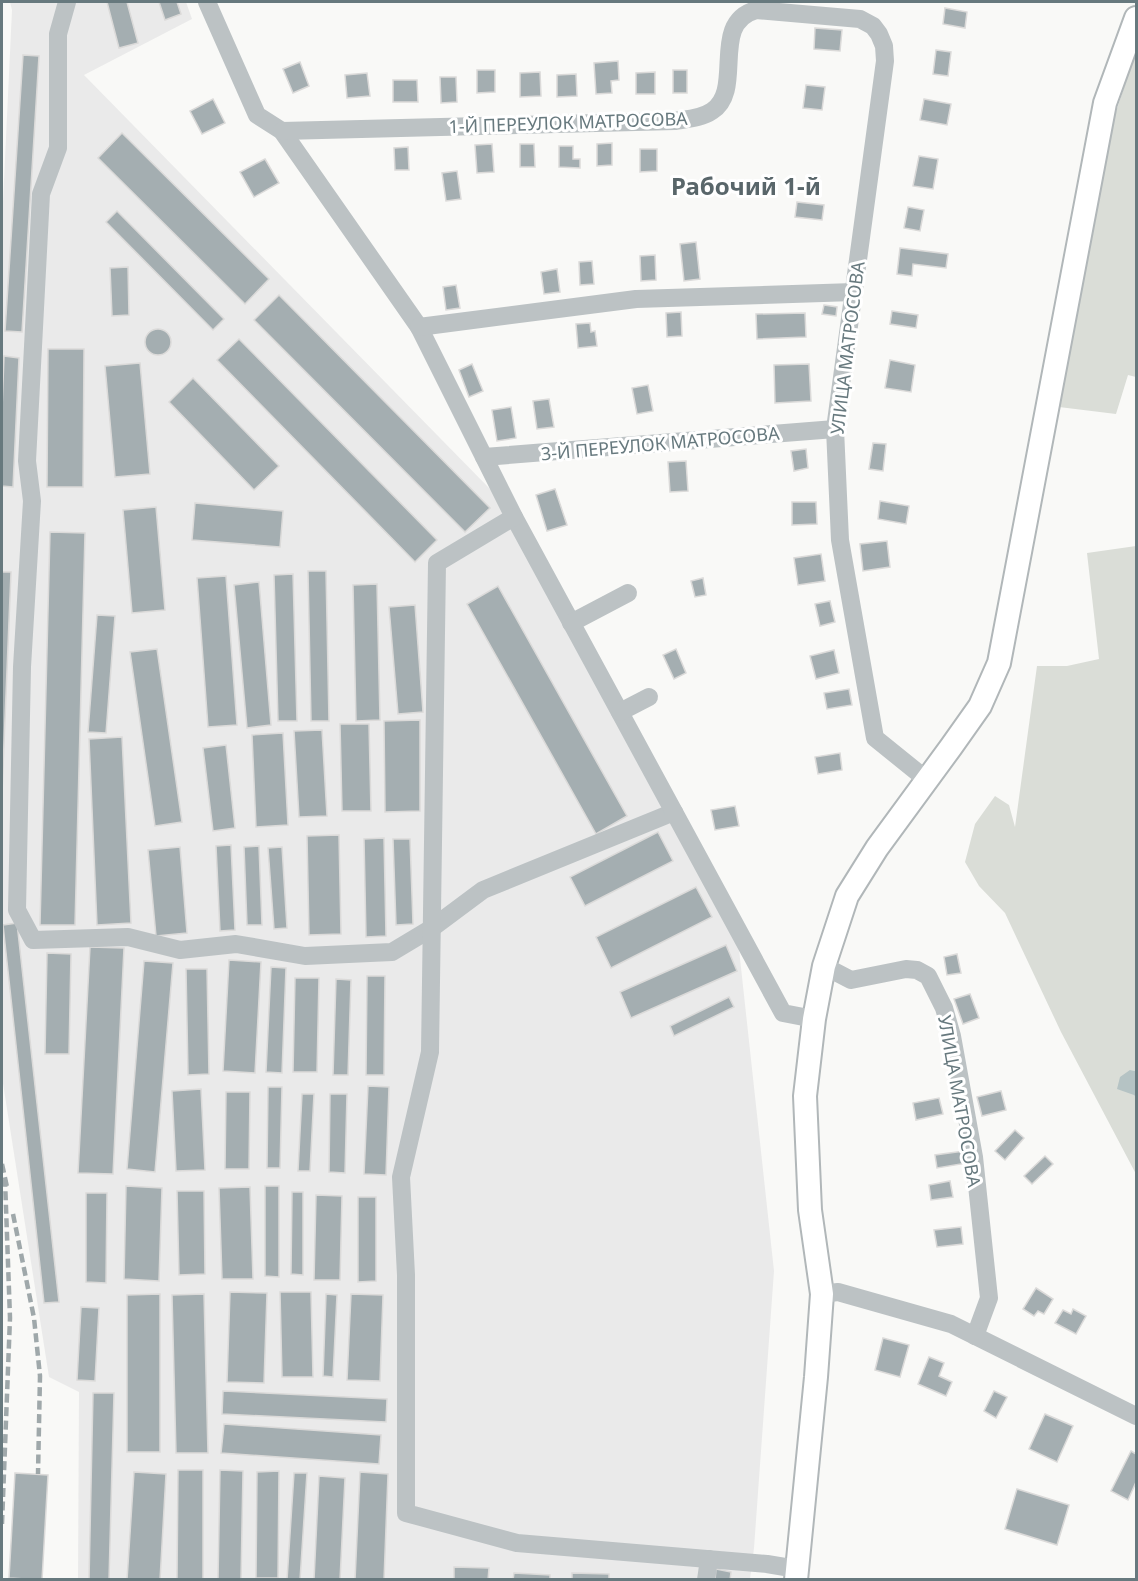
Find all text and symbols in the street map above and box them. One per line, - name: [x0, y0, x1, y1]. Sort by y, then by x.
- street label: 1-Й ПЕРЕУЛОК МАТРОСОВА: [448, 106, 689, 138]
- district label: Рабочий 1‑й: [671, 169, 821, 202]
- street label: УЛИЦА МАТРОСОВА: [824, 260, 870, 436]
- street label: 3-Й ПЕРЕУЛОК МАТРОСОВА: [540, 421, 781, 465]
- street label: УЛИЦА МАТРОСОВА: [933, 1013, 987, 1189]

